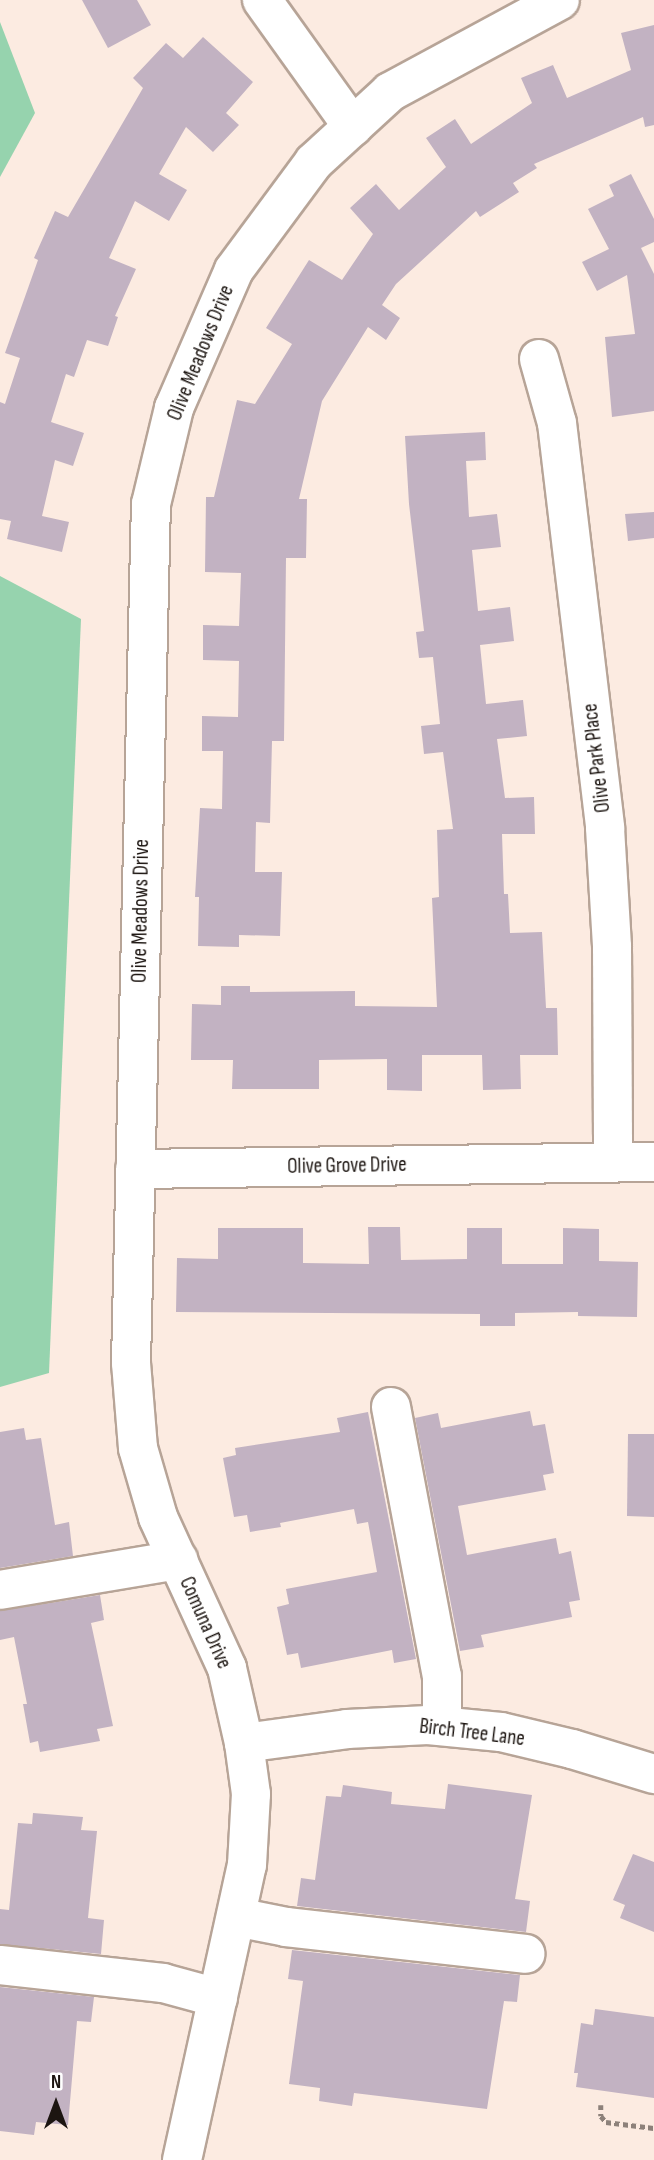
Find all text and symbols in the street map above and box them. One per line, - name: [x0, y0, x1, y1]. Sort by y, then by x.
- street label: Olive Meadows Drive: [162, 281, 240, 425]
- street label: Olive Park Place: [578, 702, 616, 814]
- street label: Olive Meadows Drive: [127, 839, 155, 983]
- street label: Olive Grove Drive: [287, 1152, 407, 1180]
- street label: Comuna Drive: [174, 1573, 236, 1673]
- street label: Birch Tree Lane: [418, 1714, 526, 1752]
- north arrow: [21, 2069, 91, 2139]
- text: N: [51, 2071, 61, 2094]

